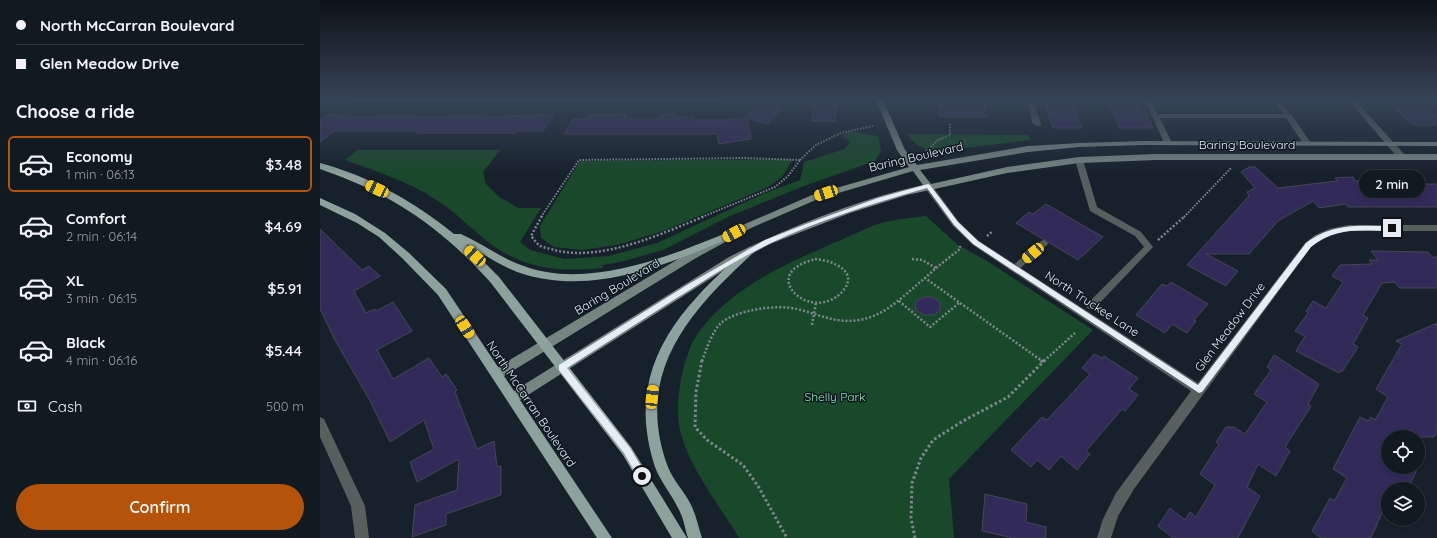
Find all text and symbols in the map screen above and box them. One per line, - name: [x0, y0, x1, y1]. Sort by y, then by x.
- text: North McCarran Boulevard: [40, 16, 234, 35]
- text: Glen Meadow Drive: [40, 54, 179, 73]
- text: Choose a ride: [16, 100, 135, 123]
- street label: Baring Boulevard: [1199, 137, 1295, 152]
- street label: Baring Boulevard: [867, 138, 965, 175]
- icon: car: [18, 146, 54, 182]
- text: Economy: [66, 147, 133, 166]
- text: $3.48: [266, 155, 302, 174]
- text: 1 min · 06:13: [66, 166, 135, 182]
- callout: 2 min: [1359, 170, 1425, 198]
- text: 2 min: [1375, 176, 1409, 192]
- car: [364, 178, 390, 200]
- car: [813, 184, 839, 202]
- icon: car: [18, 208, 54, 244]
- text: Comfort: [66, 209, 127, 228]
- text: $4.69: [265, 217, 302, 236]
- route end: [1383, 219, 1401, 237]
- car: [721, 222, 747, 244]
- text: 2 min · 06:14: [66, 228, 137, 244]
- car: [1020, 241, 1046, 265]
- car: [462, 244, 488, 268]
- street label: Baring Boulevard: [572, 255, 662, 318]
- street label: North Truckee Lane: [1042, 268, 1142, 340]
- icon: car: [18, 270, 54, 306]
- text: XL: [66, 271, 84, 290]
- text: $5.91: [268, 279, 302, 298]
- street label: Glen Meadow Drive: [1191, 279, 1268, 374]
- text: 3 min · 06:15: [66, 290, 137, 306]
- car: [453, 314, 477, 340]
- icon: car: [18, 332, 54, 368]
- text: Black: [66, 333, 106, 352]
- street label: North McCarran Boulevard: [484, 338, 579, 470]
- text: $5.44: [265, 341, 302, 360]
- text: 4 min · 06:16: [66, 352, 137, 368]
- car: [645, 384, 659, 410]
- park label: Shelly Park: [804, 389, 866, 404]
- icon: cash: [16, 395, 38, 417]
- text: Cash: [48, 397, 82, 416]
- text: 500 m: [266, 398, 304, 414]
- map controls: [1381, 430, 1425, 526]
- button: locate: [1381, 430, 1425, 474]
- route start: [633, 467, 651, 485]
- button: layers: [1381, 482, 1425, 526]
- button: Confirm: [16, 484, 304, 530]

